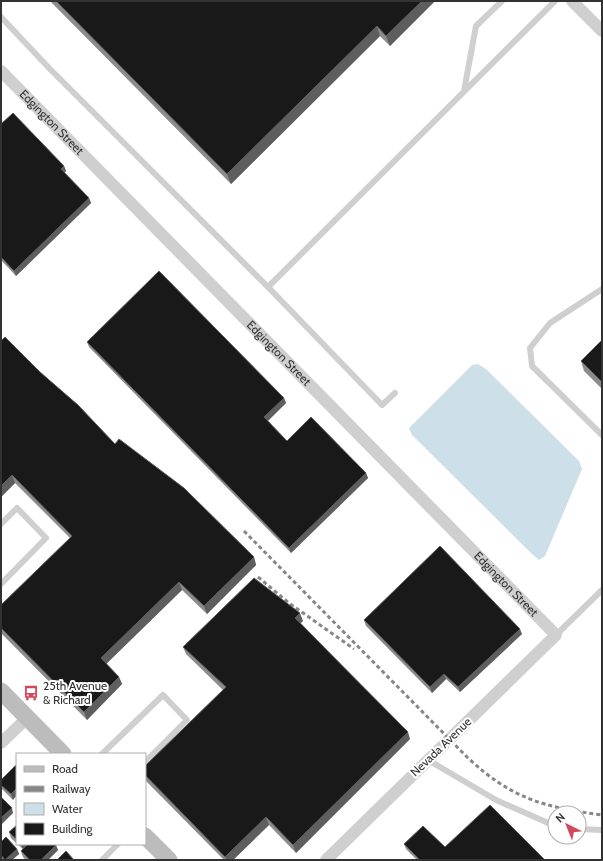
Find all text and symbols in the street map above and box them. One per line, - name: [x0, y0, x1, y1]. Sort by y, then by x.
- street label: Edgington Street: [17, 86, 87, 158]
- street label: Edgington Street: [244, 317, 314, 389]
- street label: Edgington Street: [471, 548, 542, 620]
- place label: 25th Avenue & Richard: [43, 678, 107, 707]
- bus stop icon: 25th Avenue & Richard: [22, 684, 40, 702]
- street label: Nevada Avenue: [407, 714, 474, 780]
- legend: [16, 753, 146, 845]
- text: Road: [52, 761, 78, 776]
- text: Railway: [52, 781, 90, 796]
- text: Water: [52, 801, 83, 816]
- north arrow: [547, 805, 587, 845]
- text: N: [553, 810, 568, 825]
- text: Building: [52, 821, 94, 836]

